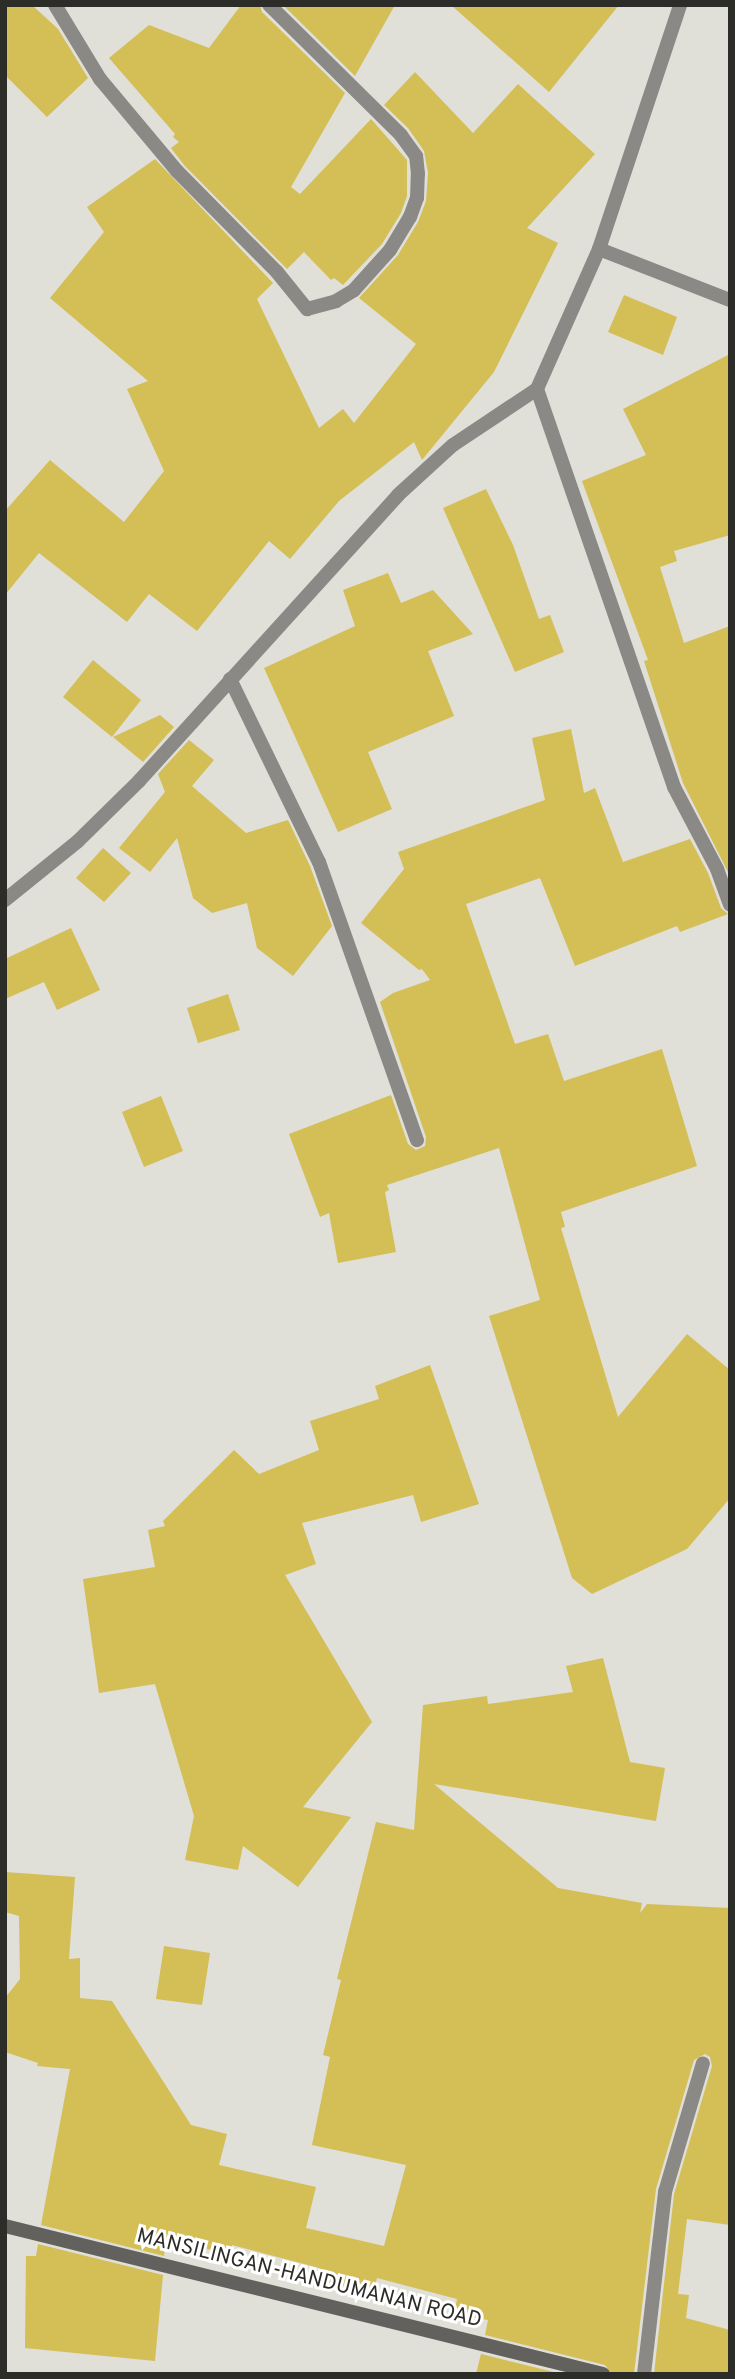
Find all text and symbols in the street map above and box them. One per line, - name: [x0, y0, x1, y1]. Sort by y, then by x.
- street label: MANSILINGAN-HANDUMANAN ROAD: [134, 2224, 484, 2334]

